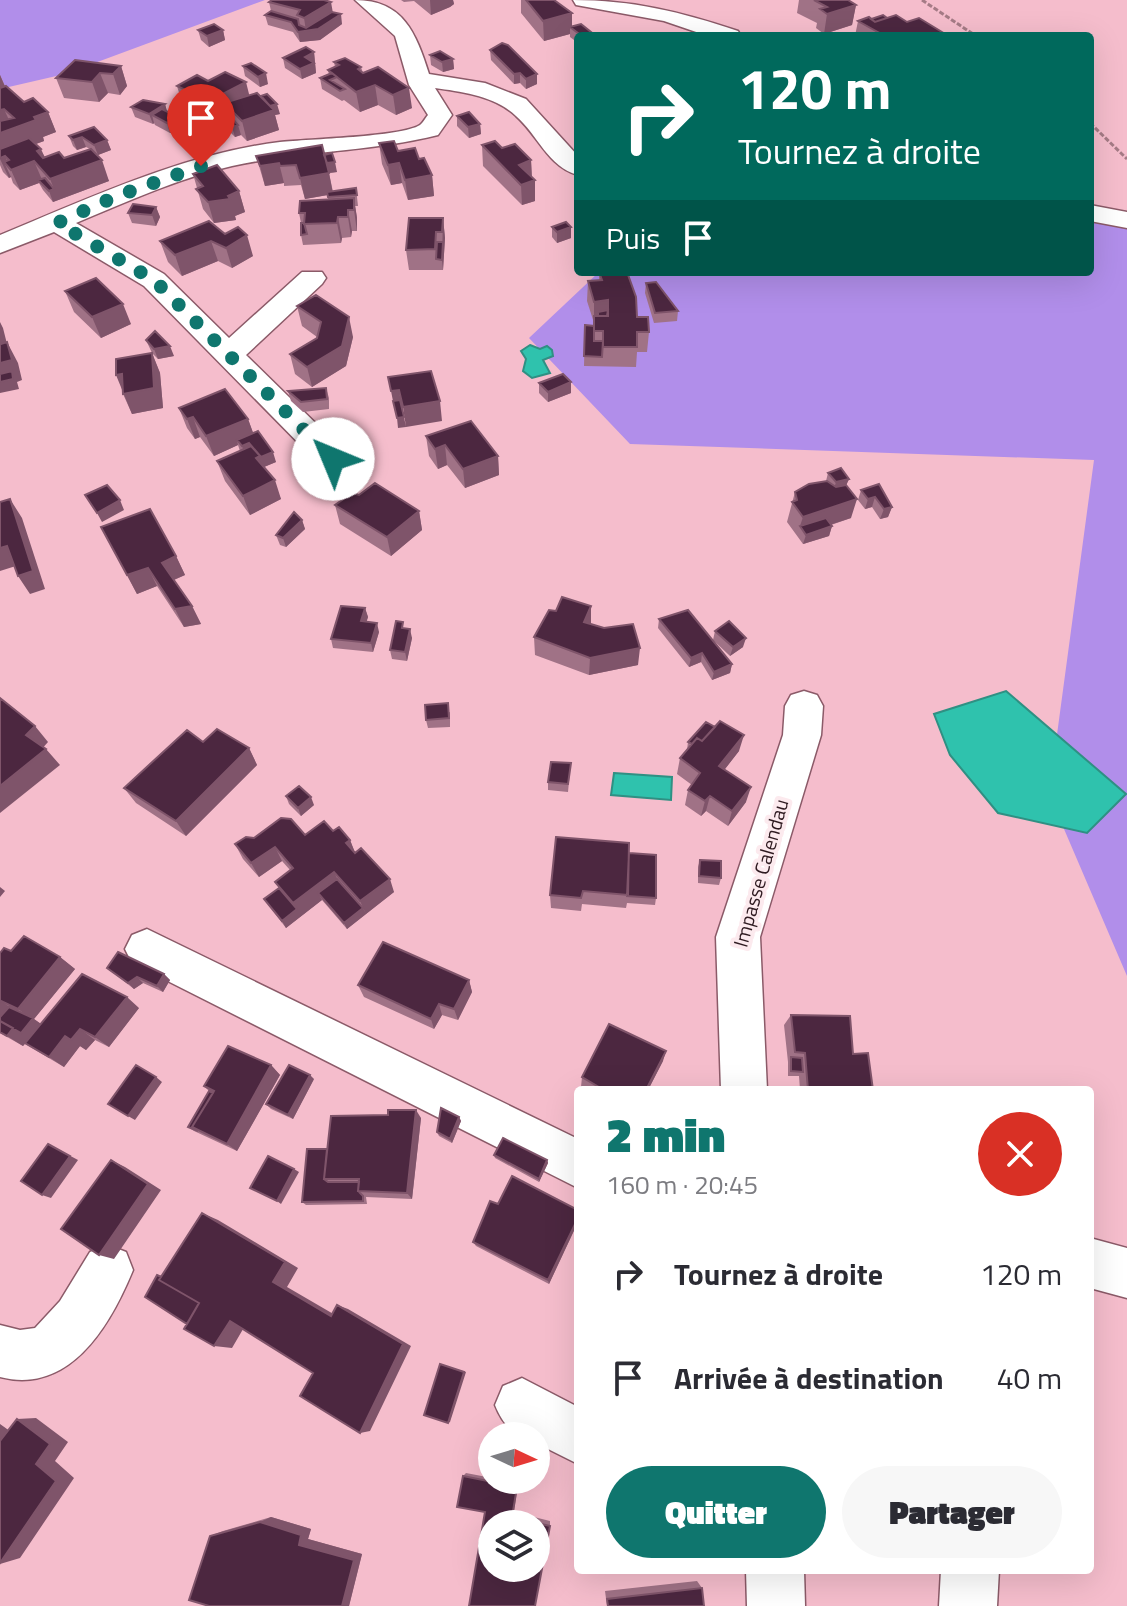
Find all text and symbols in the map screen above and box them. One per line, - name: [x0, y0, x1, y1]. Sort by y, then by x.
- text: 120 m: [738, 46, 891, 131]
- icon: right: [606, 64, 710, 168]
- pin: [167, 84, 235, 166]
- icon: arrive: [179, 96, 223, 140]
- text: Tournez à droite: [738, 123, 981, 178]
- text: Puis: [606, 215, 660, 261]
- icon: arrive: [676, 216, 720, 260]
- position arrow: [291, 417, 375, 501]
- street label: Impasse Calendau: [725, 795, 796, 951]
- text: 2 min: [606, 1098, 725, 1171]
- button: close: [978, 1112, 1062, 1196]
- text: 160 m · 20:45: [606, 1165, 758, 1204]
- text: Tournez à droite: [674, 1251, 883, 1297]
- text: 120 m: [980, 1251, 1062, 1297]
- icon: right: [606, 1252, 650, 1296]
- text: Arrivée à destination: [674, 1355, 944, 1401]
- text: 40 m: [997, 1355, 1062, 1401]
- icon: arrive: [606, 1356, 650, 1400]
- north arrow: [478, 1422, 550, 1494]
- map controls: [478, 1422, 550, 1582]
- button: Quitter: [606, 1466, 826, 1558]
- button: Partager: [842, 1466, 1062, 1558]
- button: layers: [478, 1510, 550, 1582]

